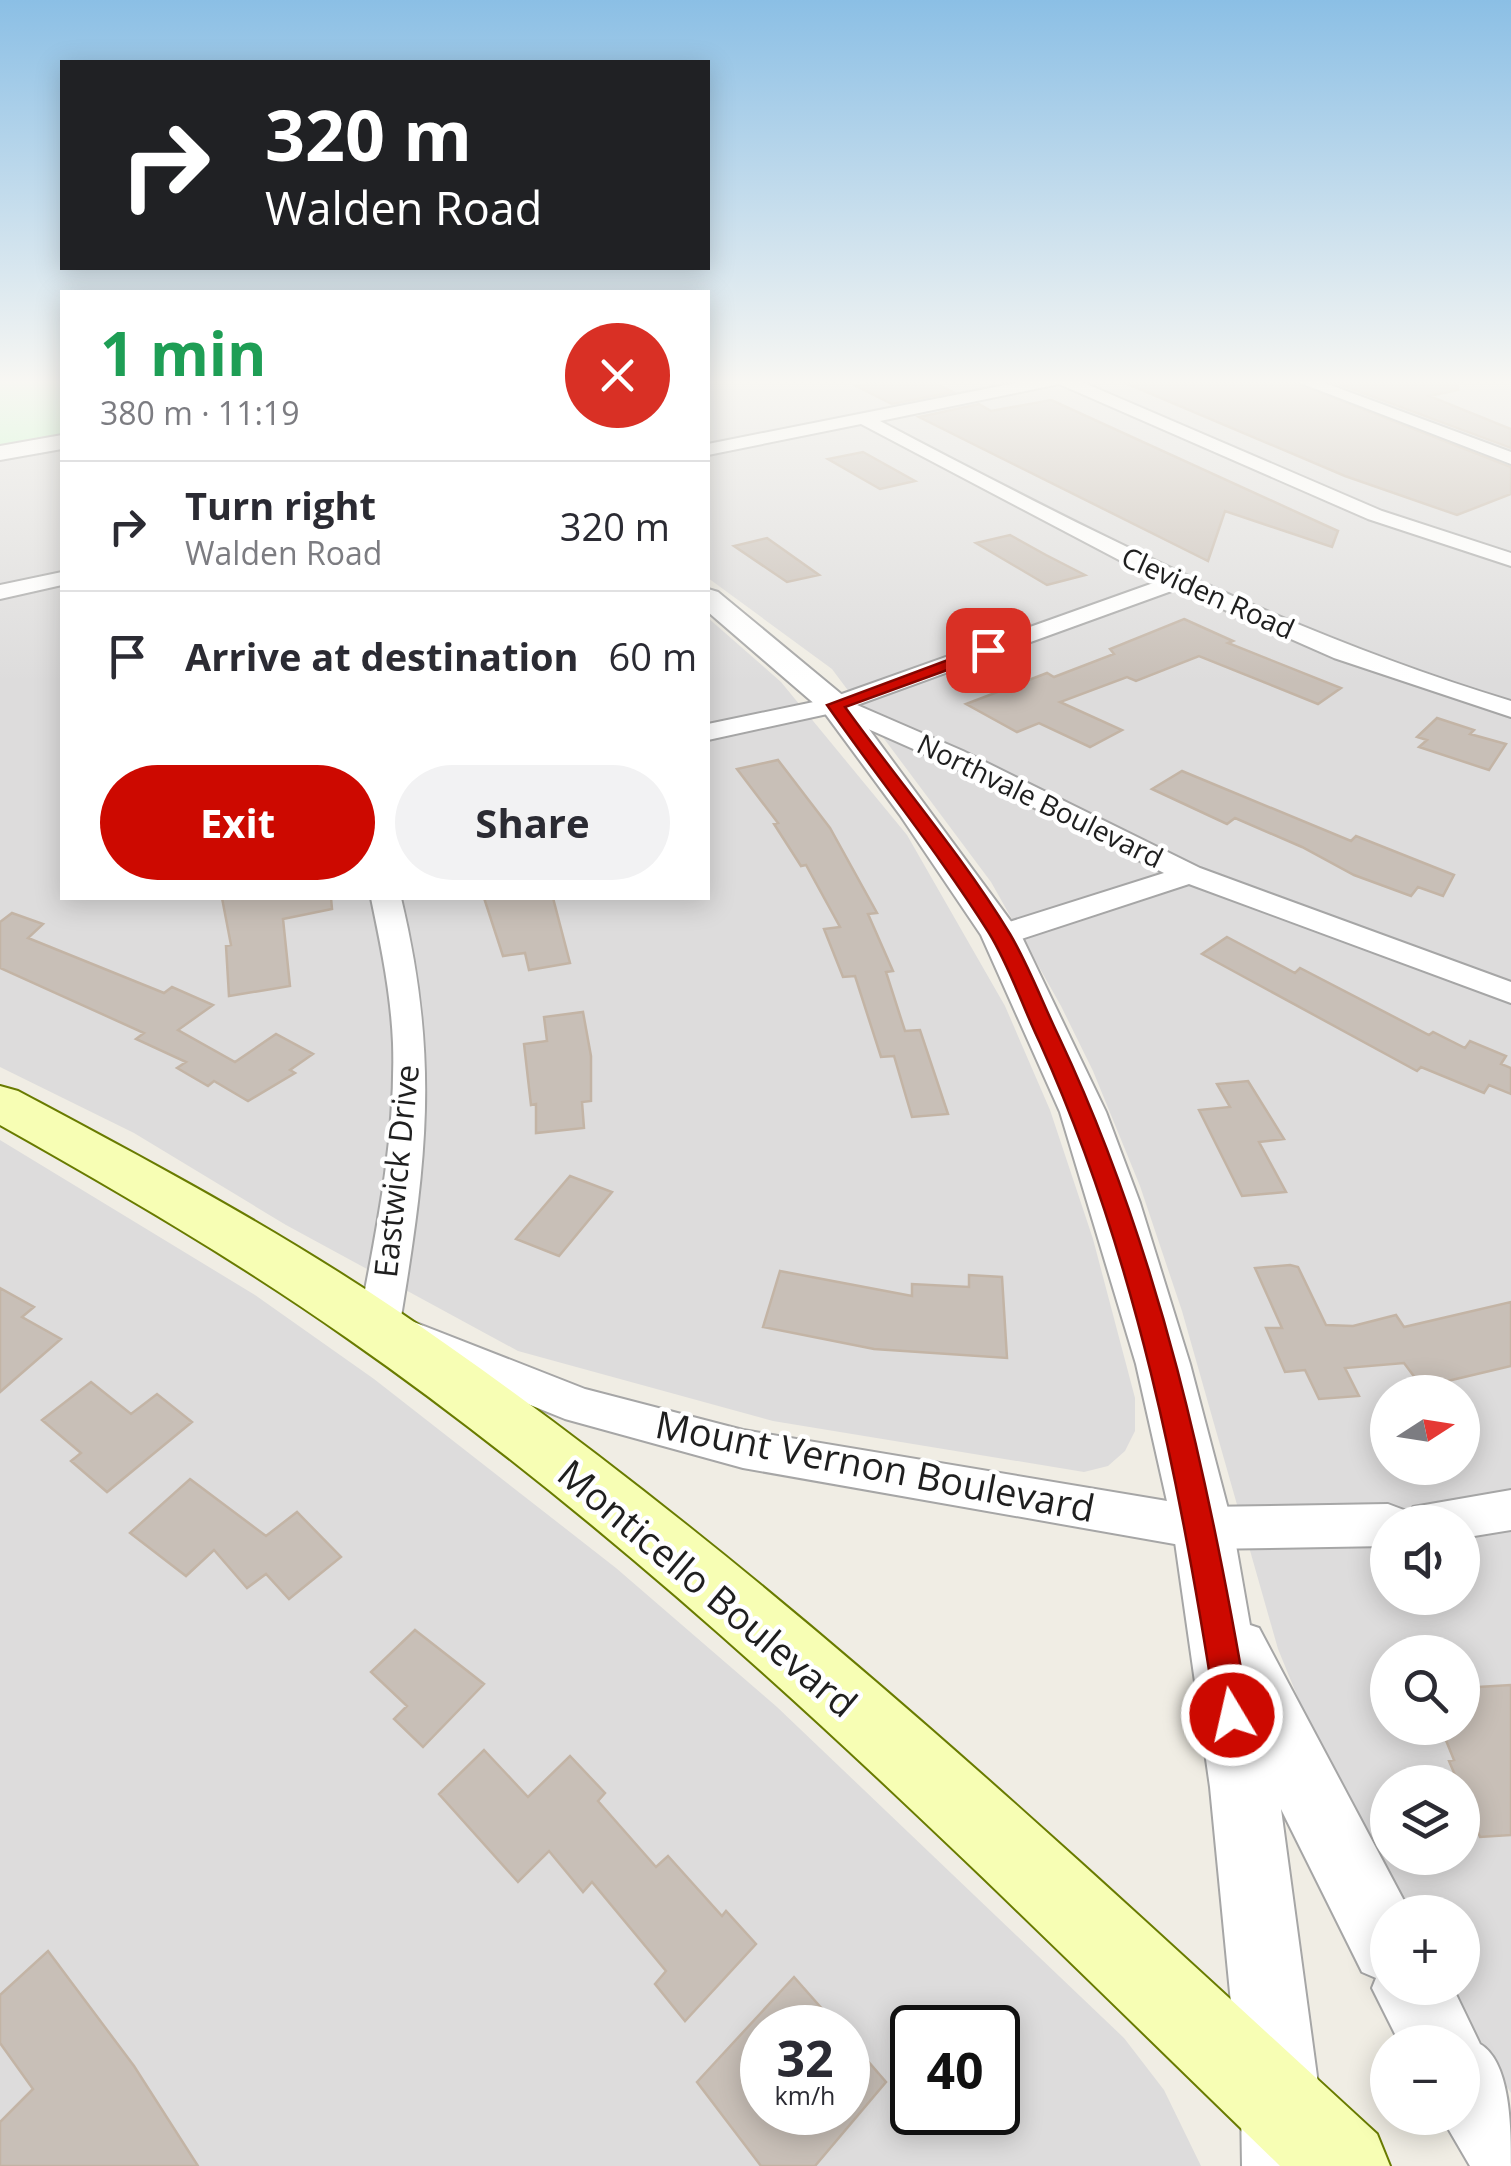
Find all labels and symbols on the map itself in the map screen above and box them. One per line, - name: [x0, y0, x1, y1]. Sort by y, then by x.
- street label: Cleviden Road: [1116, 537, 1301, 647]
- pin: [946, 608, 1031, 693]
- street label: Northvale Boulevard: [911, 724, 1170, 876]
- street label: Eastwick Drive: [363, 1062, 428, 1279]
- north arrow: [1370, 1375, 1480, 1485]
- street label: Mount Vernon Boulevard: [651, 1397, 1099, 1533]
- street label: Monticello Boulevard: [548, 1447, 869, 1728]
- position arrow: [1180, 1663, 1284, 1767]
- speed limit sign: 40: [890, 2005, 1020, 2135]

